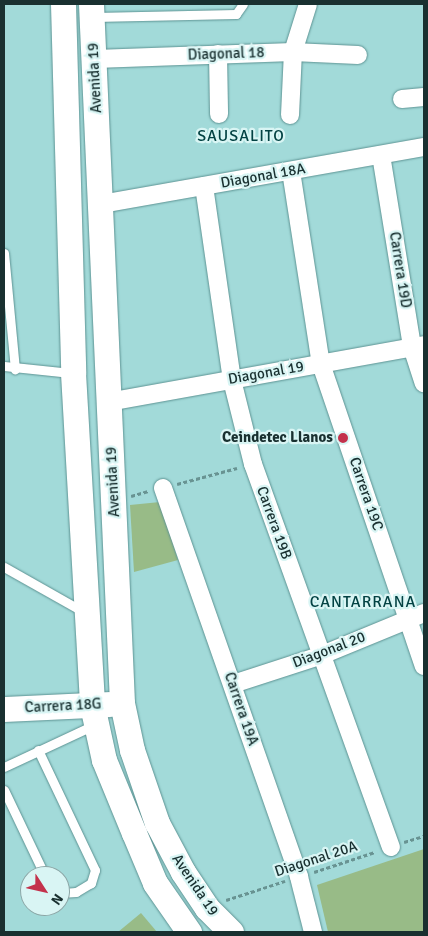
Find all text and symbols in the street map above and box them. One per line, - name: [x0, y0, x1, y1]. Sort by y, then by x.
- street label: Avenida 19: [84, 42, 106, 114]
- street label: Diagonal 18: [187, 44, 265, 64]
- district label: SAUSALITO: [196, 126, 286, 146]
- street label: Diagonal 18A: [219, 160, 307, 192]
- street label: Carrera 19D: [385, 231, 415, 309]
- street label: Diagonal 19: [227, 357, 305, 389]
- place label: Ceindetec Llanos: [222, 429, 333, 447]
- marker: Ceindetec Llanos: [337, 432, 349, 444]
- street label: Avenida 19: [102, 446, 124, 518]
- street label: Carrera 19C: [345, 455, 387, 533]
- street label: Carrera 19B: [252, 484, 296, 562]
- district label: CANTARRANA: [308, 592, 418, 612]
- street label: Diagonal 20: [290, 628, 368, 672]
- street label: Carrera 19A: [220, 670, 262, 748]
- street label: Carrera 18G: [24, 695, 102, 717]
- street label: Diagonal 20A: [272, 837, 360, 881]
- street label: Avenida 19: [168, 851, 222, 919]
- north arrow: [20, 866, 70, 916]
- text: N: [47, 890, 67, 908]

